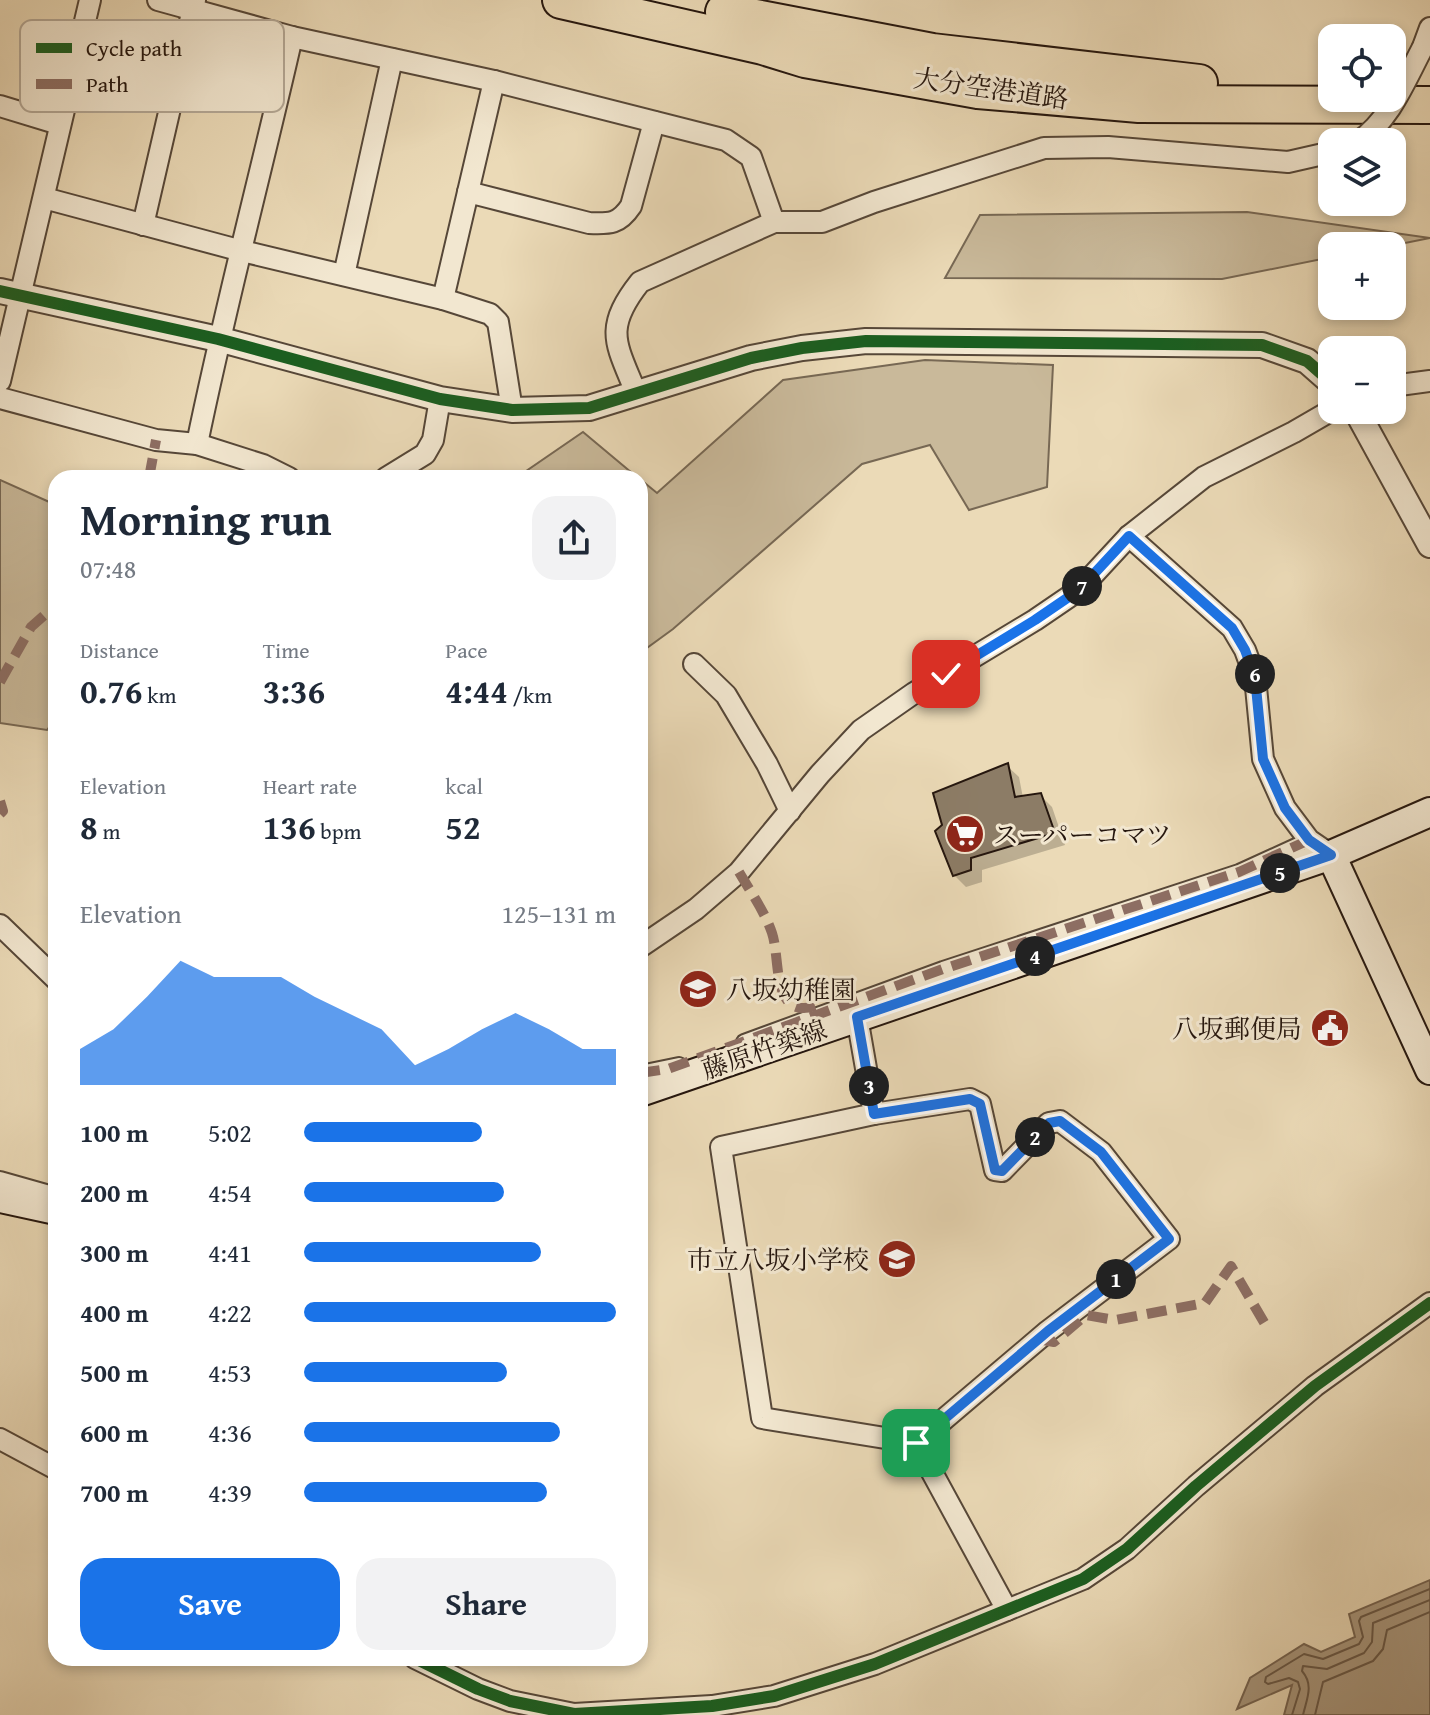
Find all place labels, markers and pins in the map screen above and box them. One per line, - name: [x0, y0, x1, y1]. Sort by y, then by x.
- pin: 7: [1062, 566, 1102, 606]
- pin: [912, 640, 980, 708]
- pin: 6: [1235, 654, 1275, 694]
- supermarket icon: スーパーコマツ: [944, 813, 986, 855]
- place label: スーパーコマツ: [993, 815, 1172, 854]
- pin: 5: [1260, 853, 1300, 893]
- pin: 4: [1015, 936, 1055, 976]
- school or university icon: 八坂幼稚園: [677, 968, 719, 1010]
- place label: 八坂幼稚園: [726, 970, 856, 1009]
- public building icon: 八坂郵便局: [1309, 1007, 1351, 1049]
- place label: 八坂郵便局: [1172, 1009, 1302, 1048]
- pin: 3: [849, 1066, 889, 1106]
- pin: 2: [1015, 1117, 1055, 1157]
- school or university icon: 市立八坂小学校: [876, 1238, 918, 1280]
- place label: 市立八坂小学校: [687, 1240, 869, 1279]
- pin: 1: [1096, 1259, 1136, 1299]
- pin: [882, 1409, 950, 1477]

